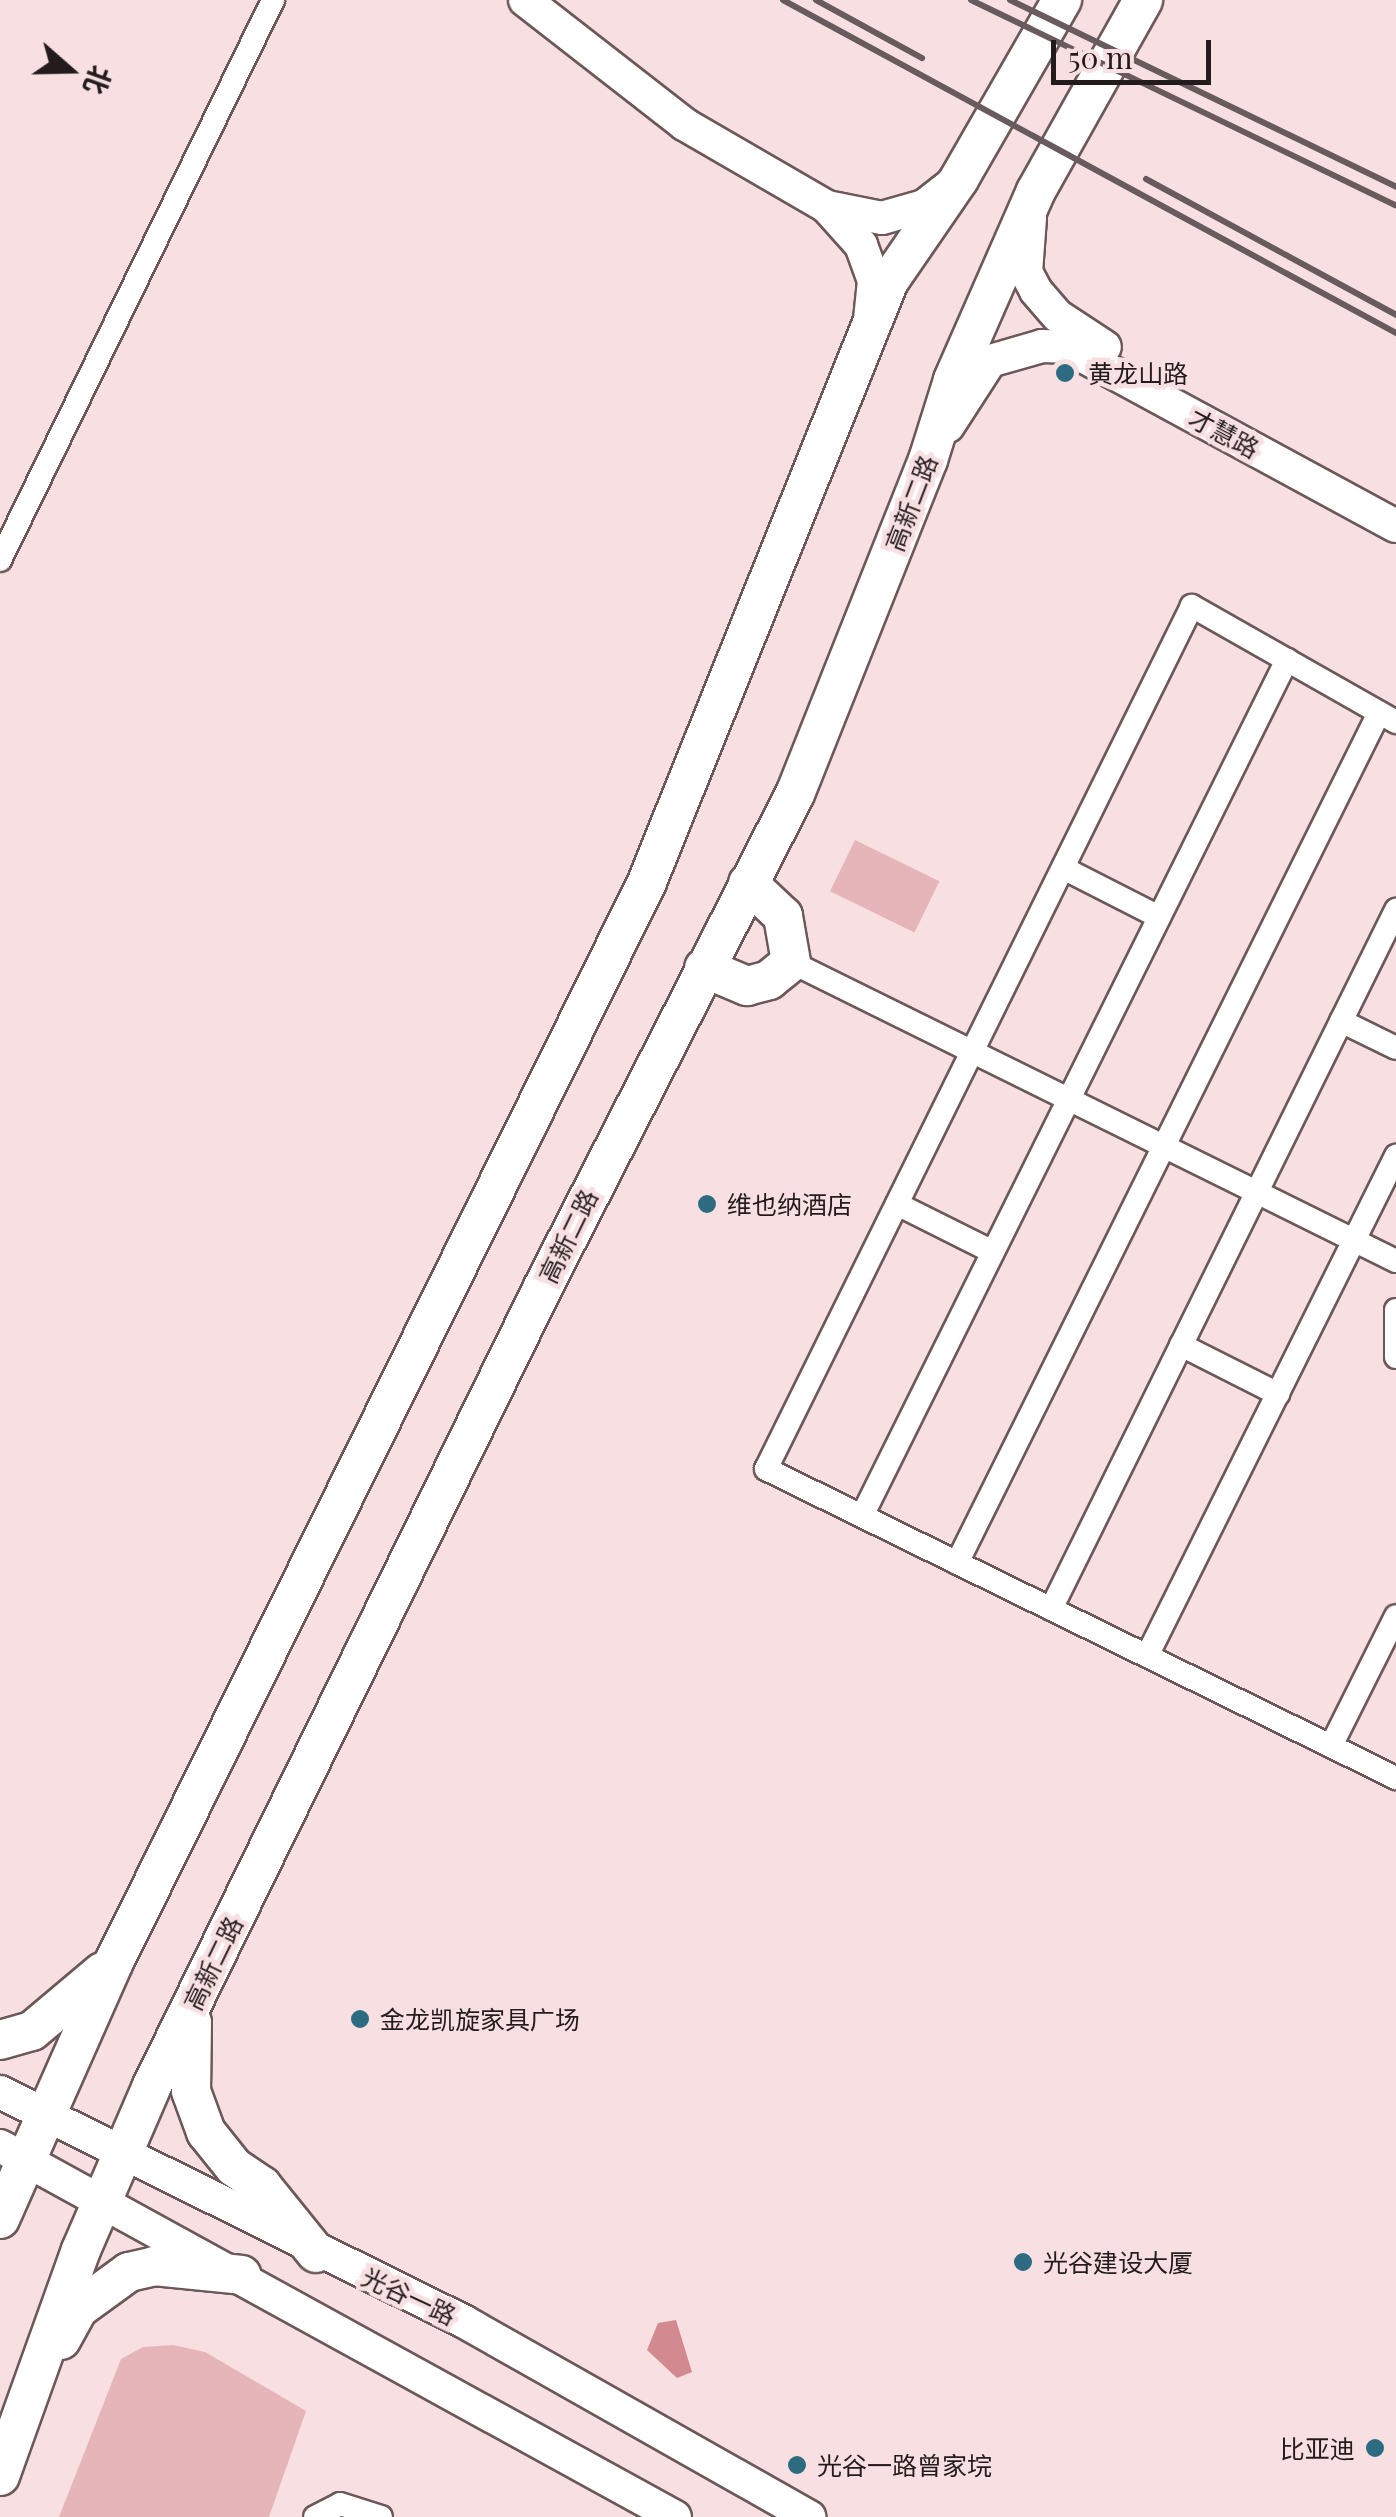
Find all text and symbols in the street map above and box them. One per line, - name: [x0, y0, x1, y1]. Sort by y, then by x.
- north arrow: [20, 20, 120, 120]
- scale bar: [1056, 20, 1216, 82]
- text: 50 m: [1068, 37, 1133, 77]
- text: 北: [76, 61, 121, 100]
- place label: 黄龙山路: [1088, 358, 1188, 388]
- marker: 黄龙山路: [1052, 360, 1078, 386]
- street label: 才慧路: [1184, 402, 1264, 464]
- street label: 高新二路: [879, 451, 943, 555]
- street label: 高新二路: [533, 1184, 603, 1288]
- place label: 维也纳酒店: [727, 1189, 852, 1219]
- marker: 维也纳酒店: [696, 1193, 718, 1215]
- street label: 高新二路: [178, 1911, 248, 2015]
- place label: 金龙凯旋家具广场: [380, 2004, 580, 2034]
- marker: 金龙凯旋家具广场: [349, 2008, 371, 2030]
- place label: 光谷建设大厦: [1043, 2247, 1193, 2277]
- marker: 光谷建设大厦: [1012, 2251, 1034, 2273]
- street label: 光谷一路: [357, 2261, 461, 2331]
- place label: 比亚迪: [1280, 2433, 1355, 2463]
- marker: 比亚迪: [1364, 2437, 1386, 2459]
- place label: 光谷一路曾家垸: [817, 2450, 992, 2480]
- marker: 光谷一路曾家垸: [786, 2454, 808, 2476]

